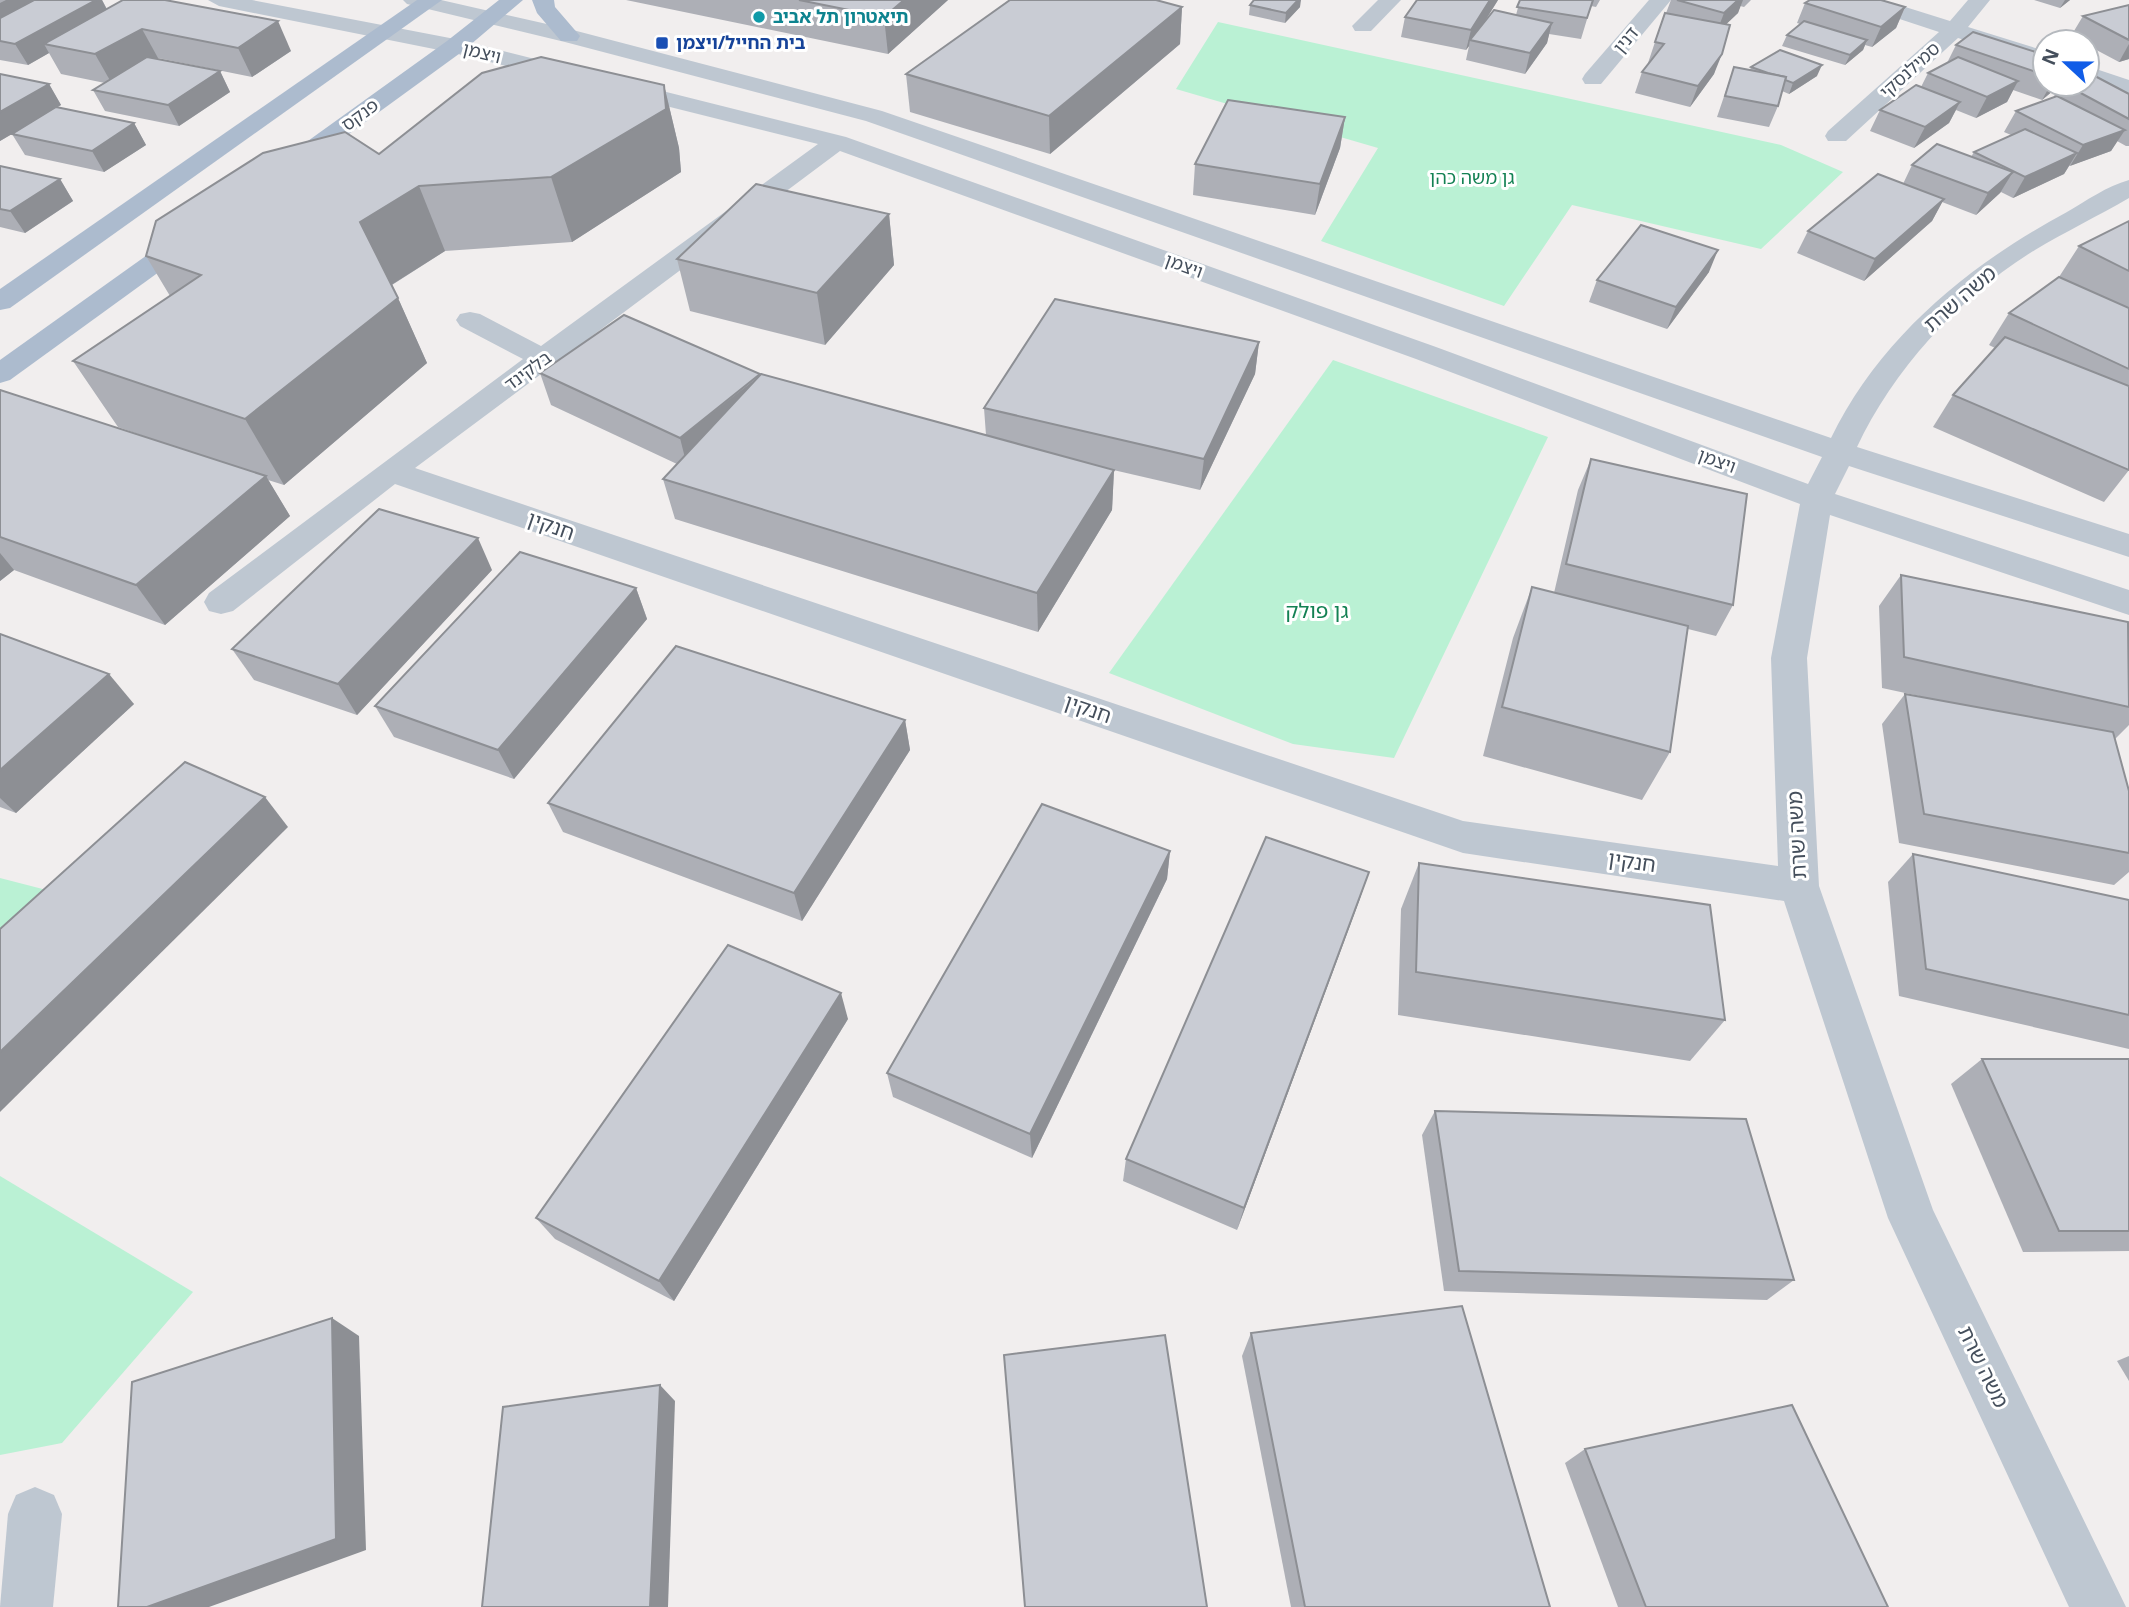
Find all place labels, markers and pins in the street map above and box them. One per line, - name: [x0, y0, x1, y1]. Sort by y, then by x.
- place label: תיאטרון תל אביב: [773, 4, 909, 28]
- marker: תיאטרון תל אביב: [751, 9, 767, 25]
- place label: בית החייל/ויצמן: [676, 30, 806, 54]
- marker: בית החייל/ויצמן: [654, 35, 670, 51]

